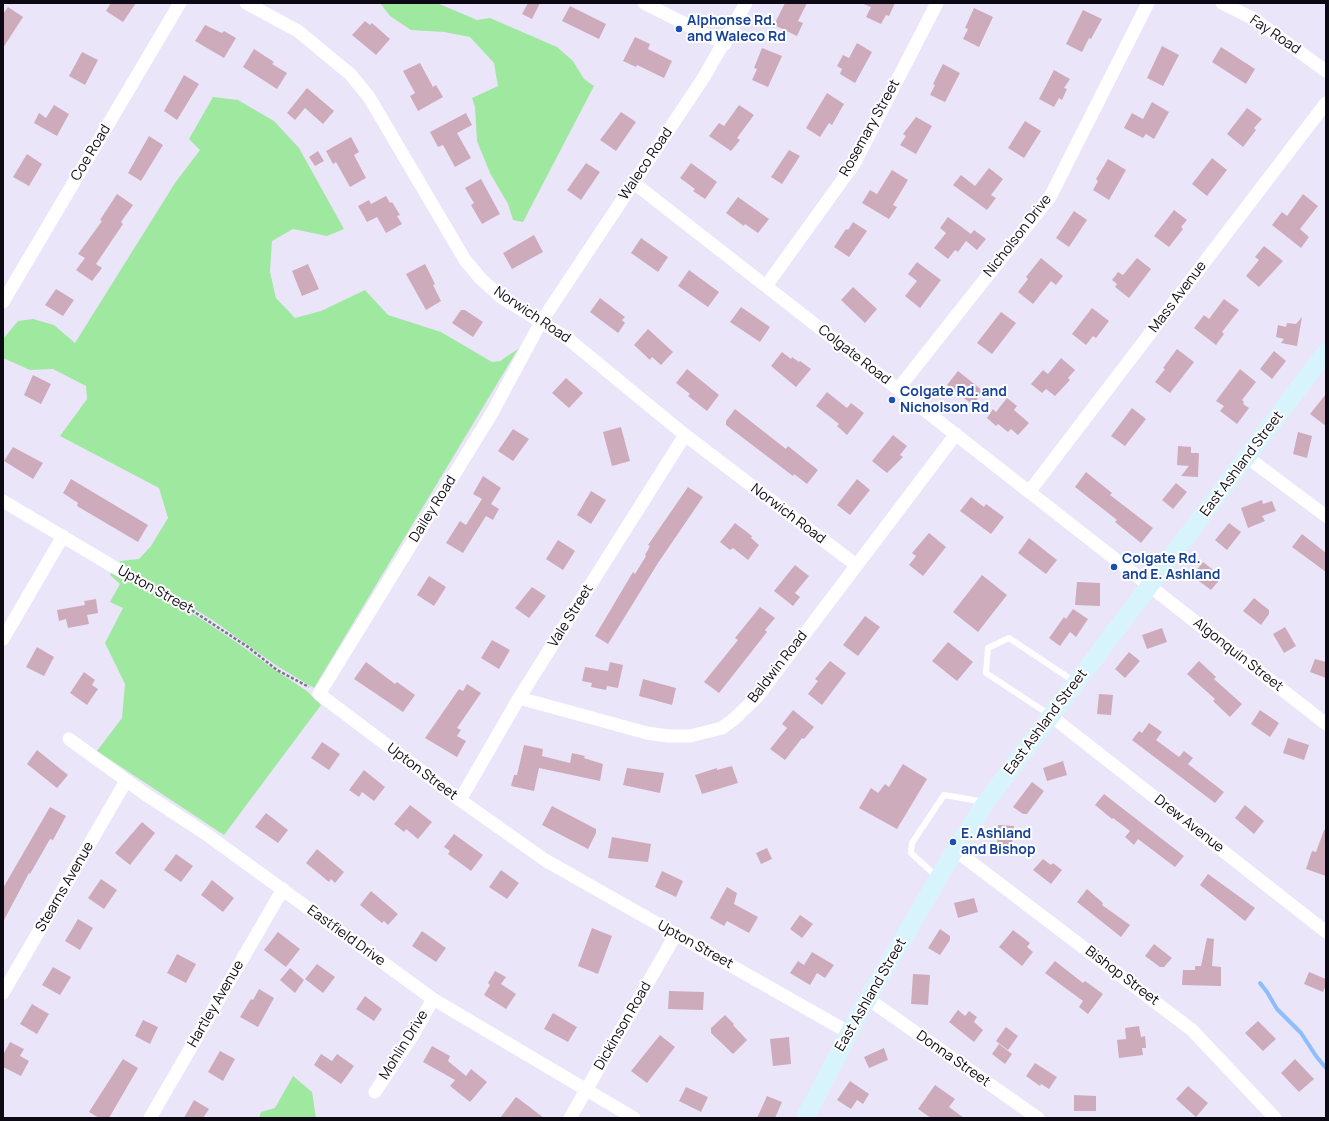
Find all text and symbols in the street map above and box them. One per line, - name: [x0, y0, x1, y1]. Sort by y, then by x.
- street label: Fay Road: [1246, 12, 1304, 58]
- place label: Alphonse Rd. and Waleco Rd: [687, 13, 786, 46]
- marker: Alphonse Rd. and Waleco Rd: [674, 24, 684, 34]
- street label: Rosemary Street: [836, 77, 904, 179]
- street label: Coe Road: [68, 122, 114, 184]
- street label: Waleco Road: [616, 125, 676, 203]
- street label: Nicholson Drive: [981, 191, 1055, 281]
- street label: Mass Avenue: [1146, 258, 1210, 336]
- street label: Norwich Road: [490, 283, 574, 347]
- street label: Colgate Road: [815, 322, 893, 388]
- place label: Colgate Rd. and Nicholson Rd: [900, 384, 1007, 416]
- marker: Colgate Rd. and Nicholson Rd: [887, 395, 897, 405]
- street label: East Ashland Street: [1197, 408, 1287, 520]
- street label: Dailey Road: [406, 473, 460, 545]
- street label: Norwich Road: [747, 481, 829, 547]
- place label: Colgate Rd. and E. Ashland: [1122, 551, 1220, 584]
- street label: Upton Street: [114, 562, 196, 618]
- marker: Colgate Rd. and E. Ashland: [1109, 562, 1119, 572]
- street label: Vale Street: [545, 581, 597, 651]
- street label: Algonquin Street: [1190, 615, 1286, 695]
- street label: Baldwin Road: [745, 628, 811, 706]
- street label: East Ashland Street: [1001, 666, 1091, 778]
- street label: Upton Street: [383, 740, 461, 804]
- street label: Drew Avenue: [1151, 792, 1227, 856]
- place label: E. Ashland and Bishop: [961, 826, 1036, 858]
- marker: E. Ashland and Bishop: [948, 837, 958, 847]
- street label: Stearns Avenue: [32, 839, 98, 935]
- street label: Eastfield Drive: [304, 902, 388, 970]
- street label: Upton Street: [654, 917, 736, 973]
- street label: East Ashland Street: [832, 936, 910, 1054]
- street label: Bishop Street: [1082, 943, 1162, 1009]
- street label: Hartley Avenue: [184, 958, 248, 1050]
- street label: Dickinson Road: [591, 979, 655, 1073]
- street label: Mohlin Drive: [376, 1007, 432, 1083]
- street label: Donna Street: [913, 1027, 993, 1091]

